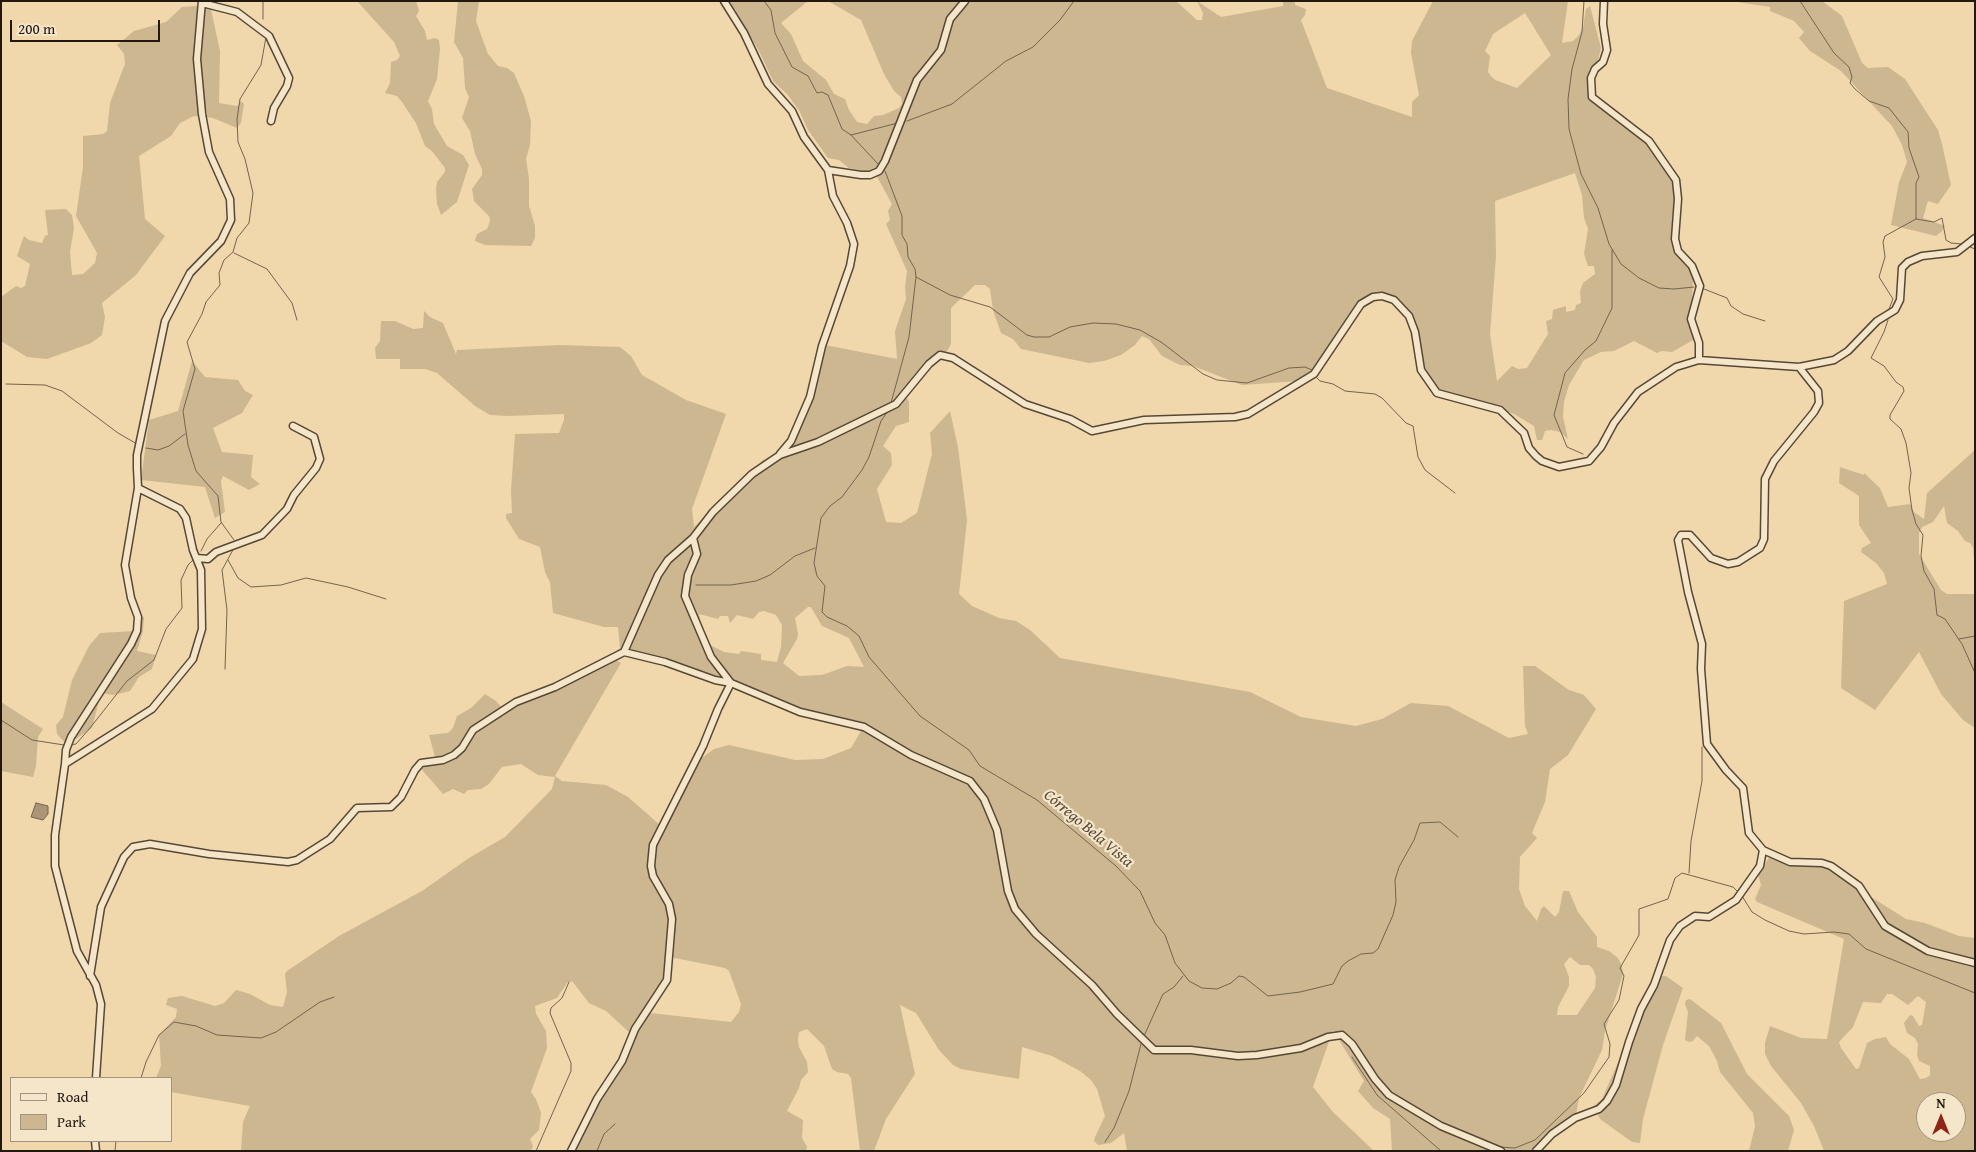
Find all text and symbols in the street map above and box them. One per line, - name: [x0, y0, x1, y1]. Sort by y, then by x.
- scale bar: [12, 10, 162, 42]
- text: 200 m: [18, 18, 55, 39]
- water label: Córrego Bela Vista: [1039, 786, 1137, 872]
- legend: [10, 1077, 172, 1142]
- text: Road: [57, 1086, 88, 1107]
- north arrow: [1916, 1092, 1966, 1142]
- text: N: [1936, 1093, 1946, 1113]
- text: Park: [57, 1111, 86, 1132]

